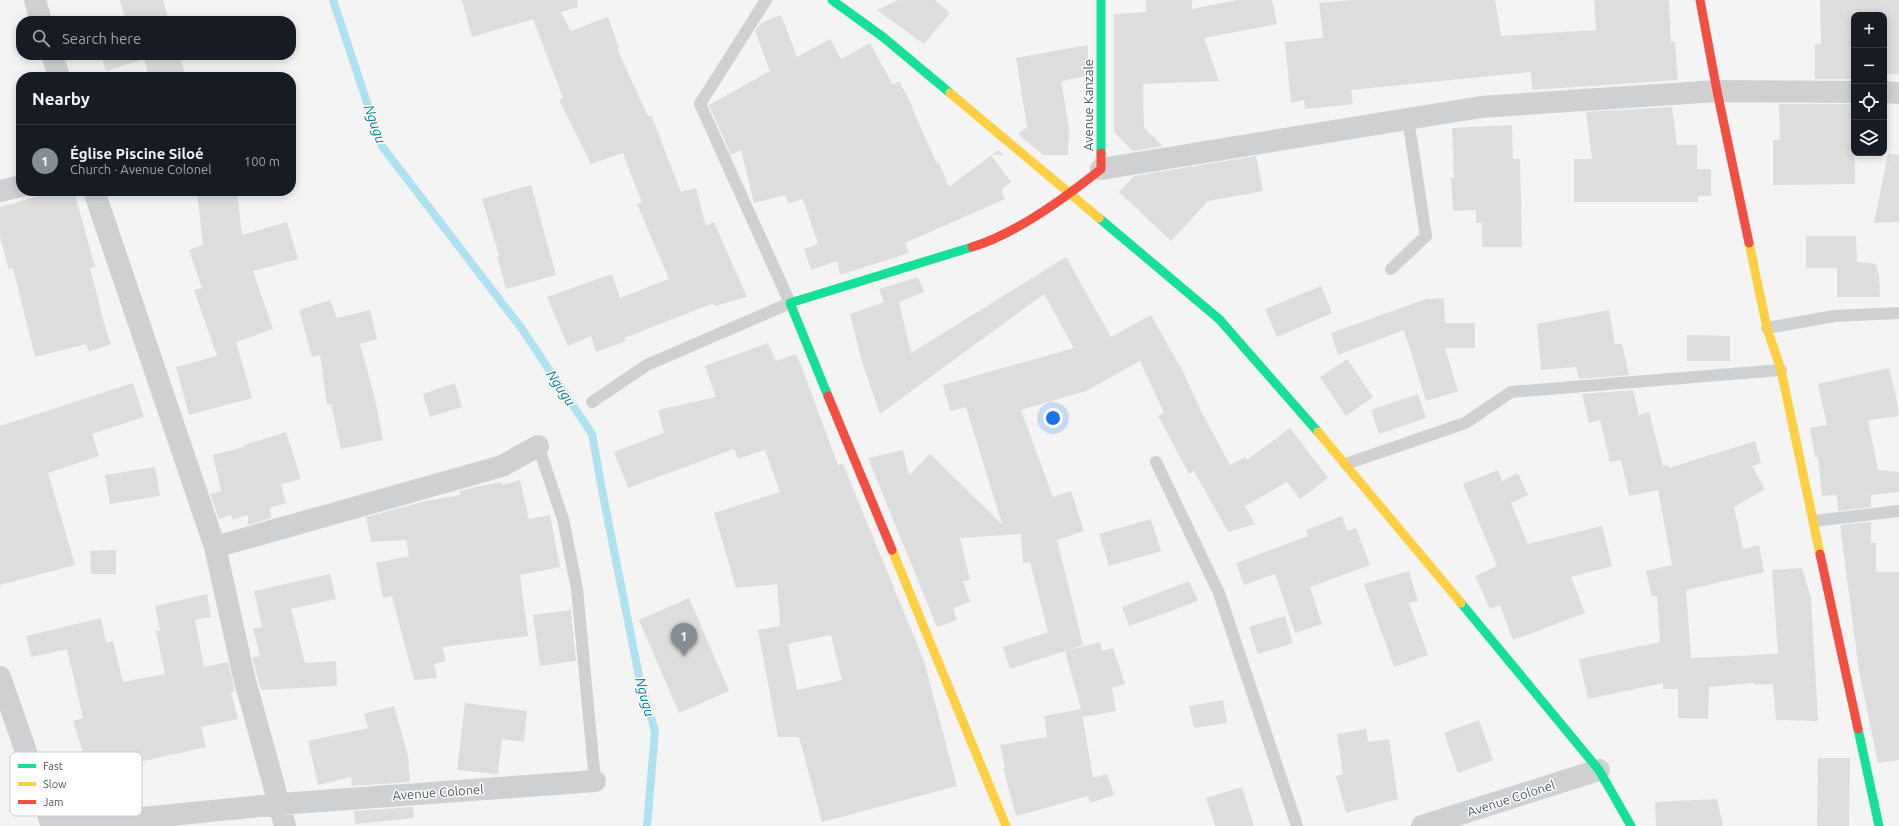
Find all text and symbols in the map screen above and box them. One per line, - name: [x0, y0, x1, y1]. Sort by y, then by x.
- map controls: [1851, 12, 1887, 156]
- button: +: [1851, 12, 1887, 48]
- search box: [16, 16, 296, 60]
- icon: search: [30, 27, 52, 49]
- text: Search here: [62, 30, 141, 47]
- button: −: [1851, 48, 1887, 84]
- street label: Avenue Kanzale: [1081, 59, 1095, 151]
- button: locate: [1851, 84, 1887, 120]
- text: Nearby: [32, 89, 90, 108]
- water label: Ngugu: [361, 103, 389, 146]
- button: layers: [1851, 120, 1887, 156]
- text: Église Piscine Siloé: [70, 145, 204, 162]
- text: 1: [41, 154, 49, 168]
- text: 100 m: [244, 154, 280, 168]
- text: Church · Avenue Colonel: [70, 162, 212, 176]
- water label: Ngugu: [543, 367, 579, 409]
- your location: [1043, 408, 1063, 428]
- pin: 1: [671, 623, 697, 656]
- water label: Ngugu: [632, 676, 658, 719]
- legend: [10, 752, 142, 816]
- text: Fast: [43, 760, 64, 772]
- street label: Avenue Colonel: [1465, 777, 1557, 819]
- text: Slow: [43, 778, 67, 790]
- street label: Avenue Colonel: [392, 782, 485, 802]
- text: Jam: [43, 796, 64, 808]

